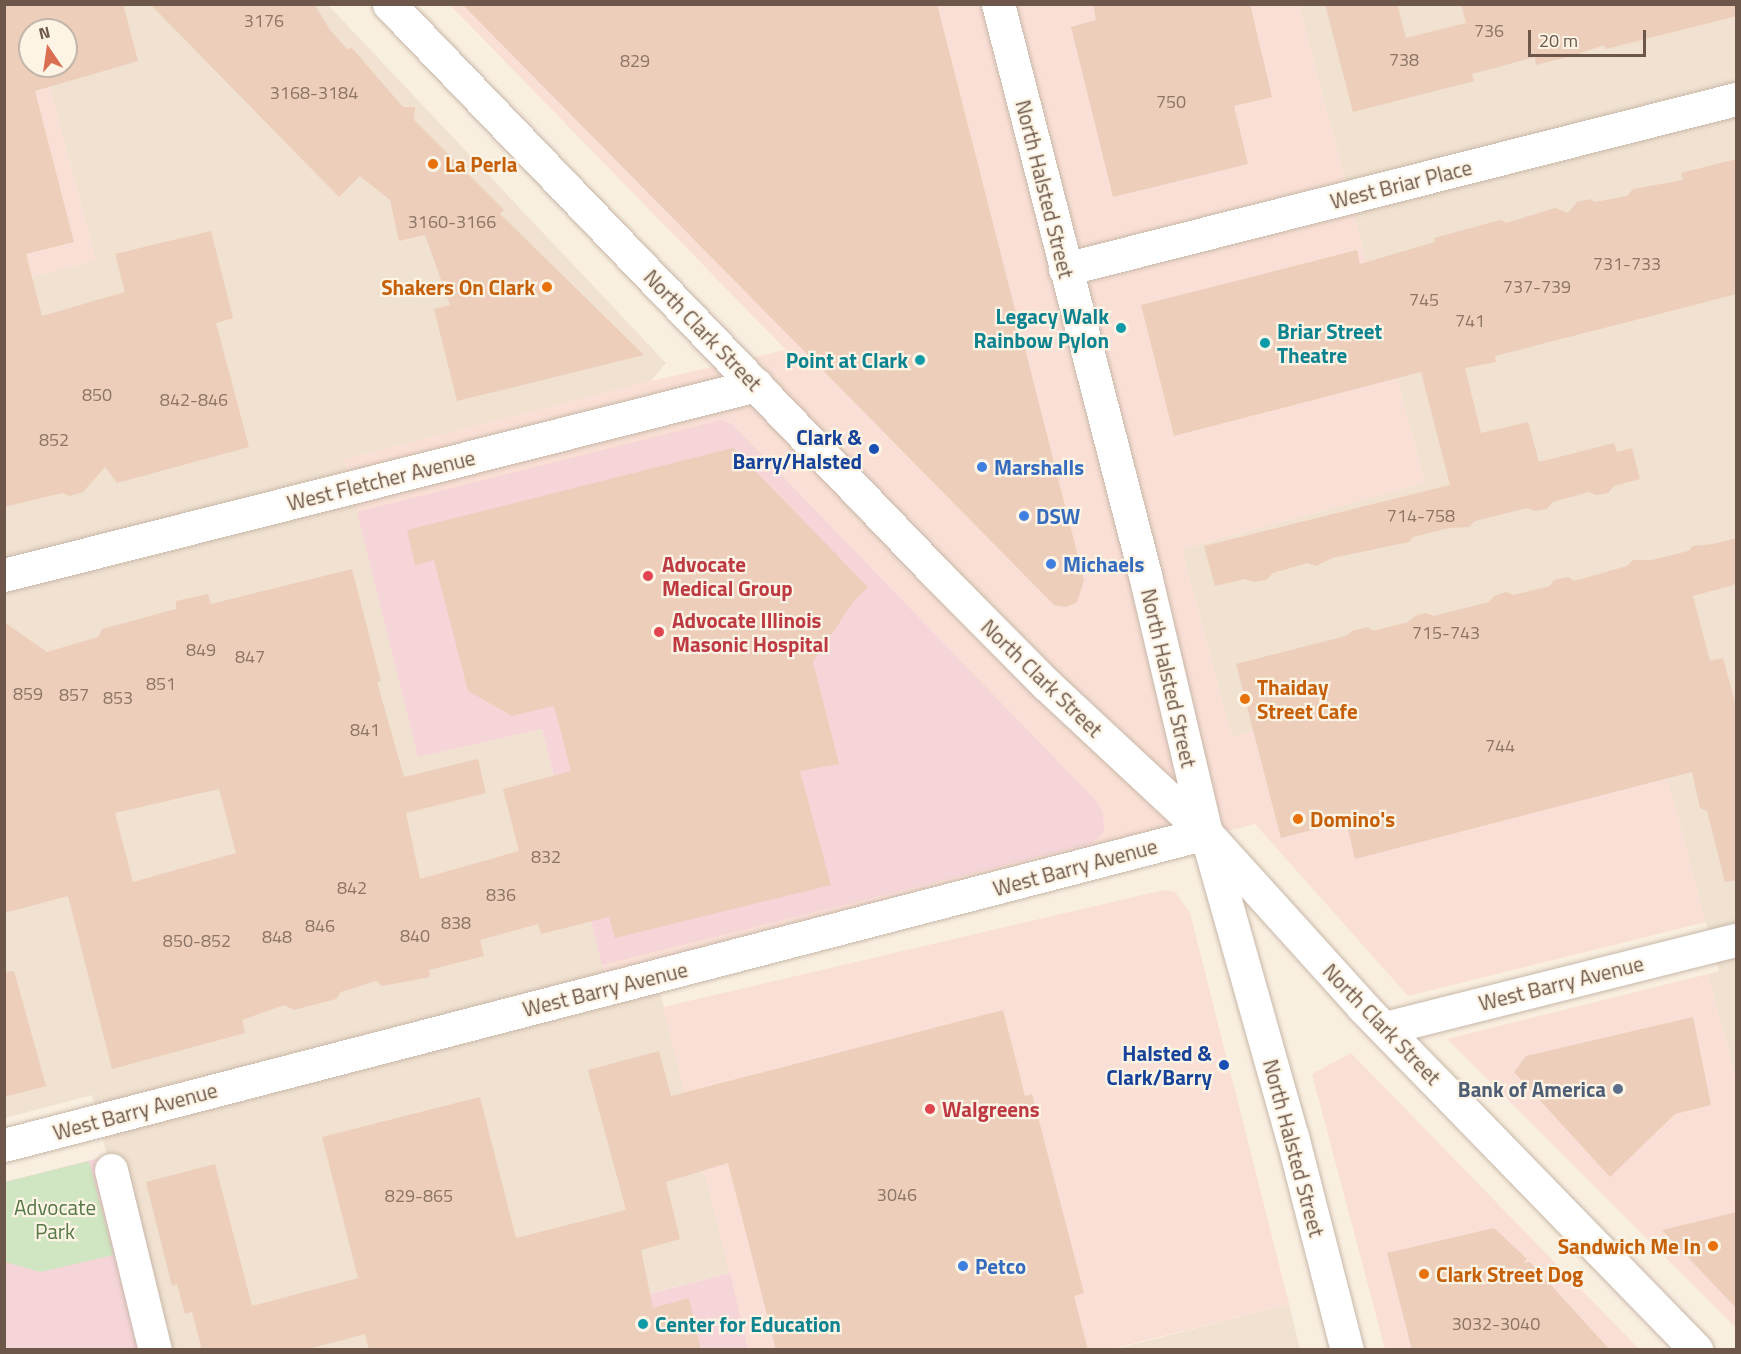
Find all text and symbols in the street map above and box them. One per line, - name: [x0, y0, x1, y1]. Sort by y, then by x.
- house number: 3176: [244, 10, 284, 32]
- north arrow: [18, 18, 78, 78]
- scale bar: [1531, 18, 1650, 56]
- text: N: [36, 19, 53, 45]
- house number: 736: [1474, 20, 1504, 42]
- text: 20 m: [1539, 27, 1578, 54]
- house number: 738: [1389, 49, 1419, 71]
- house number: 829: [620, 50, 650, 72]
- house number: 3168-3184: [270, 82, 358, 104]
- house number: 750: [1156, 91, 1186, 113]
- street label: North Halsted Street: [1011, 97, 1079, 281]
- place label: La Perla: [445, 151, 518, 177]
- street label: West Briar Place: [1328, 154, 1474, 214]
- marker: La Perla: [426, 157, 440, 171]
- house number: 3160-3166: [408, 211, 496, 233]
- house number: 731-733: [1593, 253, 1661, 275]
- street label: North Clark Street: [639, 264, 767, 396]
- place label: Shakers On Clark: [381, 274, 535, 300]
- house number: 737-739: [1503, 276, 1571, 298]
- marker: Shakers On Clark: [540, 280, 554, 294]
- house number: 745: [1409, 289, 1439, 311]
- place label: Legacy Walk Rainbow Pylon: [974, 303, 1109, 353]
- house number: 741: [1455, 310, 1485, 332]
- place label: Briar Street Theatre: [1277, 318, 1382, 368]
- marker: Legacy Walk Rainbow Pylon: [1114, 321, 1128, 335]
- marker: Briar Street Theatre: [1258, 336, 1272, 350]
- place label: Point at Clark: [786, 347, 908, 373]
- marker: Point at Clark: [913, 353, 927, 367]
- house number: 850: [82, 384, 112, 406]
- house number: 842-846: [160, 389, 228, 411]
- place label: Clark & Barry/Halsted: [733, 424, 862, 474]
- house number: 852: [39, 429, 69, 451]
- marker: Clark & Barry/Halsted: [867, 442, 881, 456]
- street label: West Fletcher Avenue: [284, 444, 478, 516]
- place label: Marshalls: [994, 454, 1084, 480]
- marker: Marshalls: [975, 460, 989, 474]
- place label: DSW: [1036, 503, 1080, 529]
- house number: 714-758: [1387, 505, 1455, 527]
- marker: DSW: [1017, 509, 1031, 523]
- place label: Advocate Medical Group: [662, 551, 793, 601]
- place label: Michaels: [1063, 551, 1144, 577]
- marker: Michaels: [1044, 557, 1058, 571]
- marker: Advocate Medical Group: [639, 567, 657, 585]
- street label: North Halsted Street: [1136, 586, 1202, 770]
- place label: Advocate Illinois Masonic Hospital: [672, 607, 829, 657]
- street label: North Clark Street: [976, 614, 1108, 742]
- house number: 715-743: [1412, 622, 1480, 644]
- marker: Advocate Illinois Masonic Hospital: [650, 623, 668, 641]
- house number: 849: [186, 639, 216, 661]
- house number: 847: [235, 646, 265, 668]
- house number: 851: [146, 673, 176, 695]
- place label: Thaiday Street Cafe: [1257, 674, 1358, 724]
- house number: 859: [13, 683, 43, 705]
- house number: 857: [59, 684, 89, 706]
- house number: 853: [103, 687, 133, 709]
- marker: Thaiday Street Cafe: [1238, 692, 1252, 706]
- house number: 841: [350, 719, 380, 741]
- house number: 744: [1485, 735, 1515, 757]
- place label: Domino's: [1310, 806, 1395, 832]
- marker: Domino's: [1291, 812, 1305, 826]
- street label: West Barry Avenue: [990, 833, 1160, 901]
- house number: 832: [531, 846, 561, 868]
- house number: 842: [337, 877, 367, 899]
- house number: 836: [486, 884, 516, 906]
- house number: 838: [441, 912, 471, 934]
- house number: 846: [305, 915, 335, 937]
- house number: 840: [400, 925, 430, 947]
- house number: 848: [262, 926, 292, 948]
- house number: 850-852: [163, 930, 231, 952]
- street label: West Barry Avenue: [1476, 950, 1646, 1016]
- street label: West Barry Avenue: [520, 956, 690, 1022]
- street label: North Clark Street: [1318, 958, 1446, 1090]
- place label: Halsted & Clark/Barry: [1106, 1040, 1212, 1090]
- street label: North Halsted Street: [1258, 1056, 1330, 1240]
- marker: Halsted & Clark/Barry: [1217, 1058, 1231, 1072]
- place label: Bank of America: [1458, 1076, 1606, 1102]
- street label: West Barry Avenue: [50, 1077, 220, 1145]
- marker: Bank of America: [1611, 1082, 1625, 1096]
- place label: Walgreens: [942, 1096, 1040, 1122]
- marker: Walgreens: [923, 1102, 937, 1116]
- house number: 3046: [877, 1184, 917, 1206]
- house number: 829-865: [385, 1185, 453, 1207]
- park label: Advocate Park: [14, 1194, 96, 1244]
- place label: Sandwich Me In: [1558, 1233, 1701, 1259]
- marker: Sandwich Me In: [1706, 1239, 1720, 1253]
- place label: Petco: [975, 1253, 1026, 1279]
- marker: Petco: [956, 1259, 970, 1273]
- place label: Clark Street Dog: [1436, 1261, 1583, 1287]
- marker: Clark Street Dog: [1417, 1267, 1431, 1281]
- place label: Center for Education: [655, 1311, 841, 1337]
- house number: 3032-3040: [1452, 1313, 1540, 1335]
- marker: Center for Education: [636, 1317, 650, 1331]

